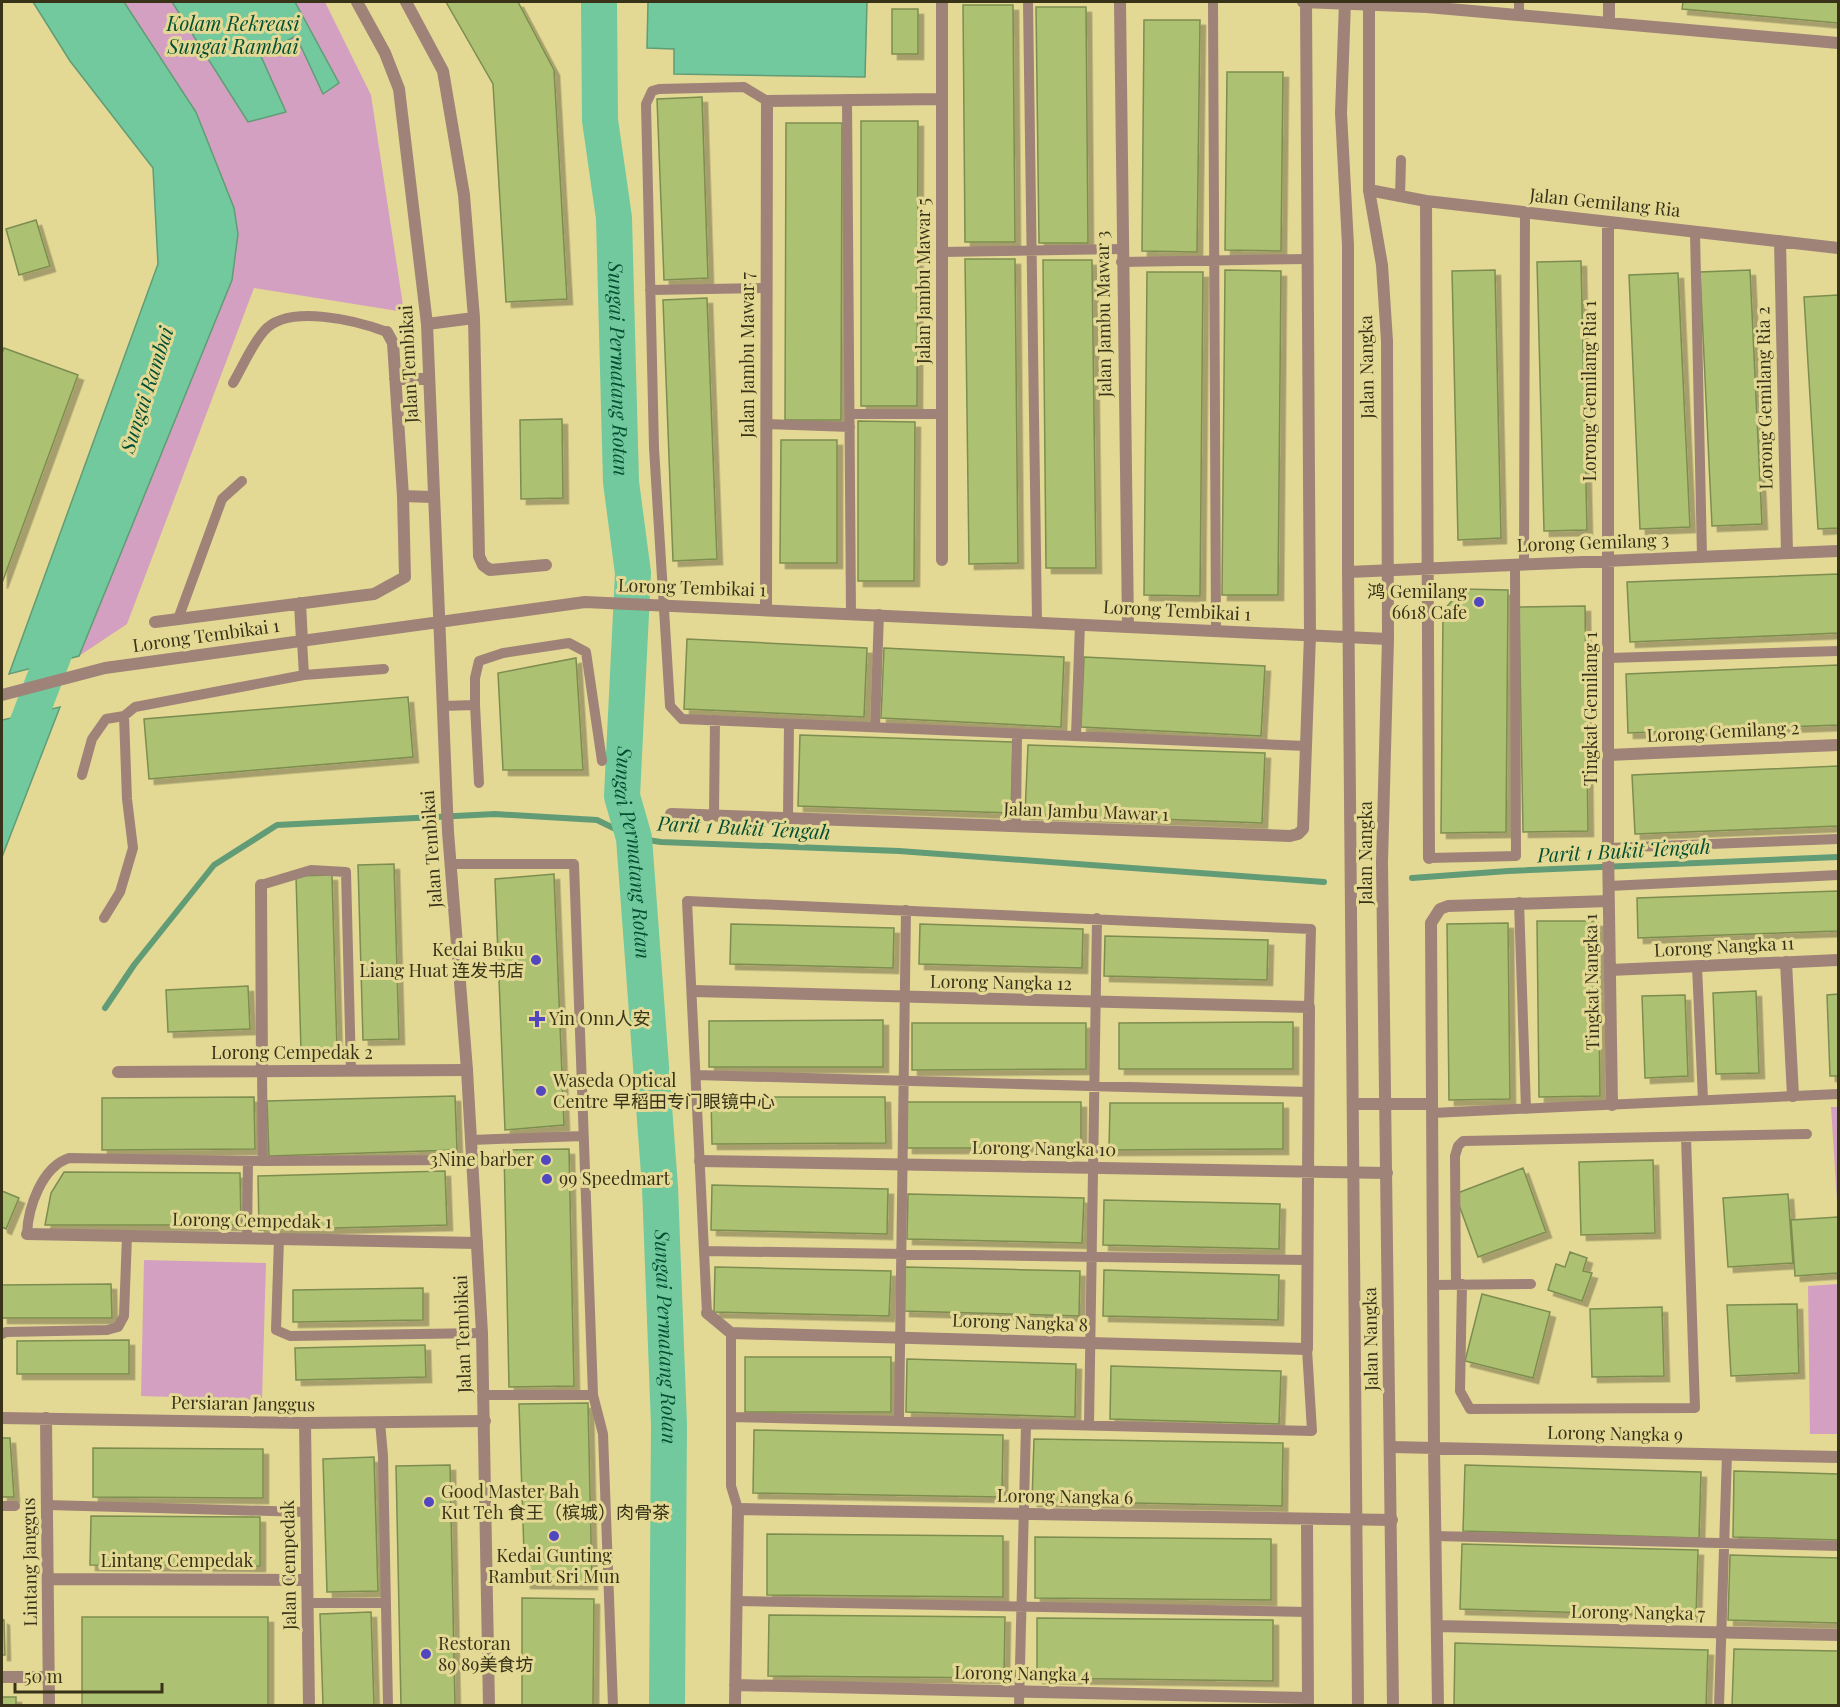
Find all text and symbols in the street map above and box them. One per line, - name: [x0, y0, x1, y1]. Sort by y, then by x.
- water label: Kolam Rekreasi Sungai Rambai: [165, 9, 300, 59]
- street label: Jalan Gemilang Ria: [1528, 182, 1682, 222]
- street label: Jalan Jambu Mawar 5: [911, 198, 935, 365]
- street label: Jalan Jambu Mawar 3: [1090, 230, 1116, 399]
- water label: Sungai Permatang Rotan: [603, 260, 636, 477]
- street label: Jalan Jambu Mawar 7: [735, 271, 759, 439]
- street label: Lorong Gemilang Ria 1: [1577, 300, 1601, 482]
- street label: Jalan Tembikai: [393, 304, 423, 425]
- street label: Lorong Gemilang Ria 2: [1750, 306, 1778, 490]
- street label: Jalan Nangka: [1353, 315, 1379, 420]
- water label: Sungai Rambai: [112, 322, 179, 457]
- street label: Lorong Gemilang 3: [1516, 527, 1670, 557]
- street label: Lorong Tembikai 1: [618, 572, 767, 602]
- place label: 鸿 Gemilang 6618 Cafe: [1367, 579, 1467, 624]
- street label: Lorong Tembikai 1: [1102, 594, 1252, 626]
- marker: 鸿 Gemilang 6618 Cafe: [1472, 595, 1486, 609]
- street label: Lorong Tembikai 1: [131, 613, 281, 657]
- street label: Tingkat Gemilang 1: [1578, 632, 1602, 786]
- street label: Lorong Gemilang 2: [1646, 715, 1800, 747]
- water label: Sungai Permatang Rotan: [610, 745, 658, 960]
- street label: Jalan Tembikai: [415, 789, 447, 910]
- street label: Jalan Jambu Mawar 1: [1002, 796, 1169, 826]
- street label: Jalan Nangka: [1353, 801, 1377, 906]
- water label: Parit 1 Bukit Tengah: [656, 808, 831, 845]
- water label: Parit 1 Bukit Tengah: [1536, 831, 1711, 868]
- street label: Tingkat Nangka 1: [1578, 913, 1604, 1051]
- street label: Lorong Nangka 11: [1653, 930, 1795, 962]
- place label: Kedai Buku Liang Huat 连发书店: [359, 937, 525, 982]
- marker: Kedai Buku Liang Huat 连发书店: [529, 953, 543, 967]
- street label: Lorong Nangka 12: [930, 969, 1072, 995]
- place label: Yin Onn人安: [548, 1006, 650, 1030]
- marker: Yin Onn人安: [530, 1012, 544, 1026]
- street label: Lorong Cempedak 2: [211, 1040, 373, 1064]
- place label: Waseda Optical Centre 早稻田专门眼镜中心: [552, 1068, 775, 1113]
- marker: Waseda Optical Centre 早稻田专门眼镜中心: [534, 1084, 548, 1098]
- street label: Lorong Nangka 10: [972, 1135, 1116, 1161]
- place label: 3Nine barber: [430, 1147, 534, 1171]
- marker: 3Nine barber: [539, 1153, 553, 1167]
- place label: 99 Speedmart: [559, 1166, 671, 1190]
- marker: 99 Speedmart: [540, 1172, 554, 1186]
- street label: Lorong Cempedak 1: [172, 1207, 332, 1233]
- water label: Sungai Permatang Rotan: [650, 1228, 684, 1444]
- street label: Jalan Tembikai: [448, 1275, 476, 1395]
- street label: Jalan Nangka: [1357, 1287, 1383, 1392]
- street label: Lorong Nangka 8: [952, 1308, 1089, 1336]
- street label: Persiaran Janggus: [171, 1390, 315, 1416]
- street label: Lorong Nangka 9: [1547, 1420, 1683, 1446]
- place label: Good Master Bah Kut Teh 食王（槟城）肉骨茶: [441, 1479, 670, 1524]
- street label: Lorong Nangka 6: [997, 1483, 1133, 1509]
- marker: Good Master Bah Kut Teh 食王（槟城）肉骨茶: [422, 1495, 436, 1509]
- street label: Lintang Janggus: [16, 1497, 42, 1627]
- street label: Jalan Cempedak: [275, 1500, 301, 1631]
- marker: Kedai Gunting Rambut Sri Mun: [547, 1529, 561, 1543]
- place label: Kedai Gunting Rambut Sri Mun: [488, 1543, 620, 1588]
- street label: Lintang Cempedak: [101, 1548, 254, 1572]
- street label: Lorong Nangka 7: [1571, 1599, 1706, 1625]
- place label: Restoran 89 89美食坊: [438, 1631, 534, 1676]
- marker: Restoran 89 89美食坊: [419, 1647, 433, 1661]
- scale bar: [15, 1656, 162, 1694]
- street label: Lorong Nangka 4: [954, 1660, 1090, 1686]
- text: 50 m: [24, 1664, 63, 1688]

